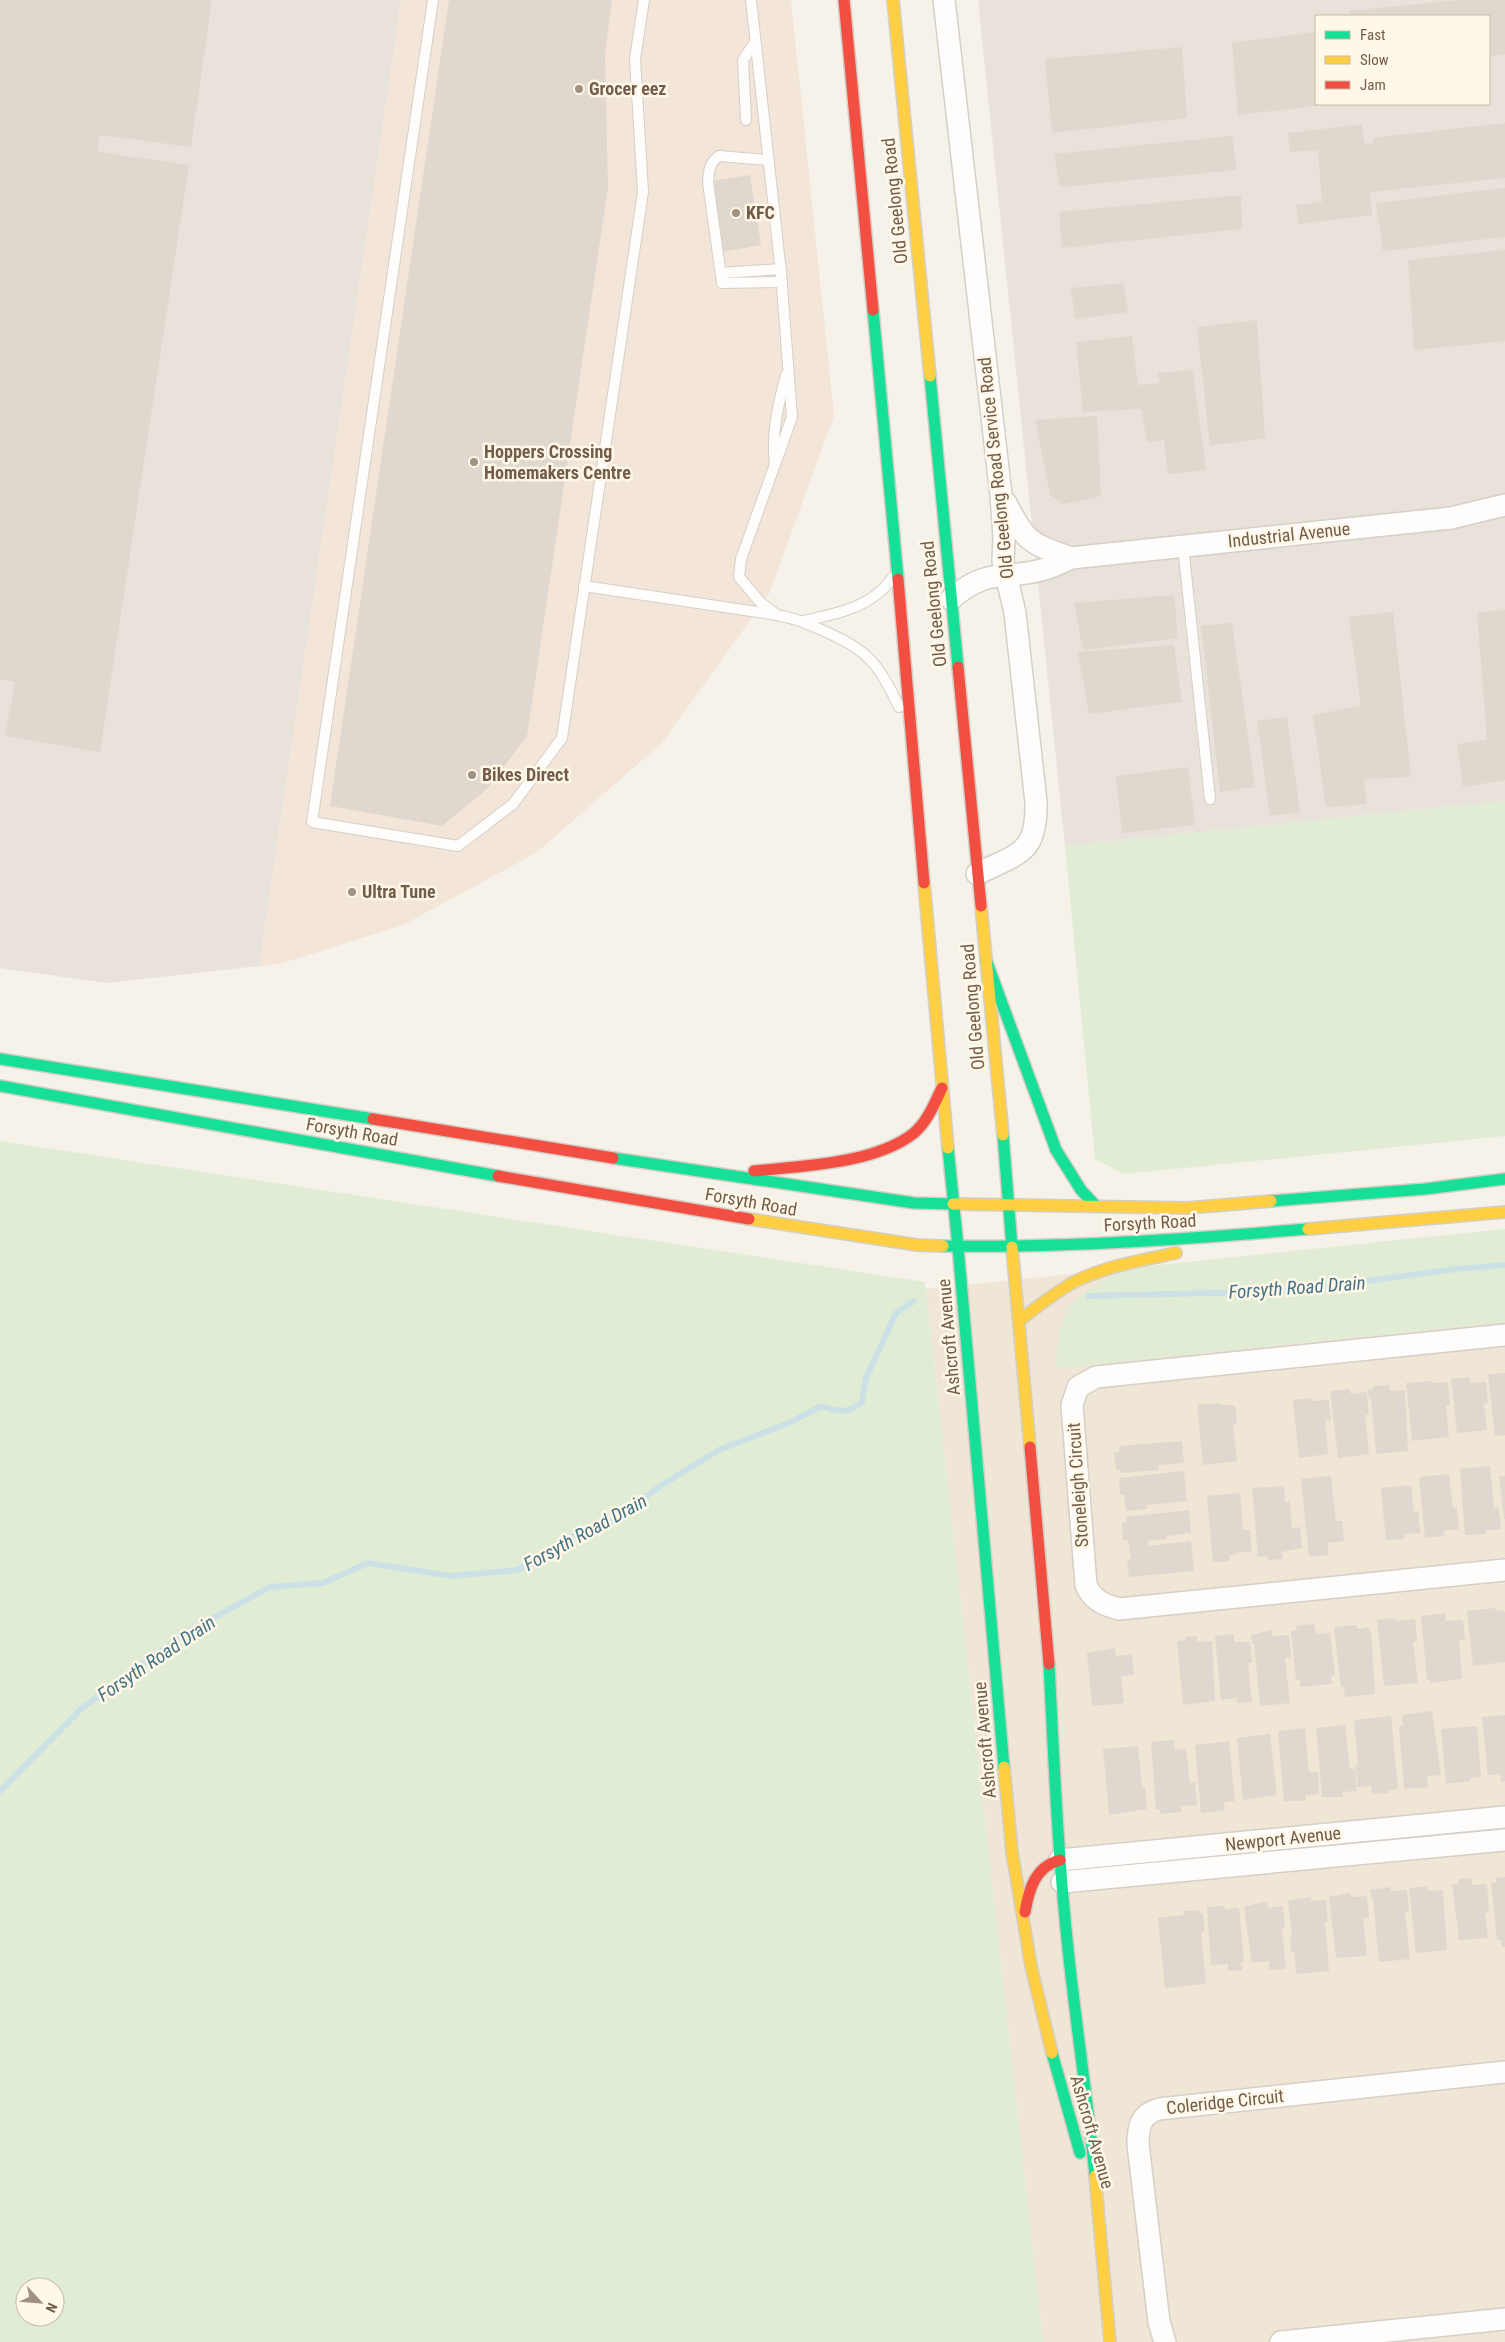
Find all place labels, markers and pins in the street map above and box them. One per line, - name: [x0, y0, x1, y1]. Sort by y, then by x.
- place label: Grocer eez: [589, 78, 667, 99]
- marker: Grocer eez: [573, 83, 585, 95]
- place label: KFC: [746, 202, 775, 223]
- marker: KFC: [730, 207, 742, 219]
- place label: Hoppers Crossing Homemakers Centre: [484, 441, 631, 483]
- marker: Hoppers Crossing Homemakers Centre: [468, 456, 480, 468]
- place label: Bikes Direct: [482, 764, 569, 785]
- marker: Bikes Direct: [466, 769, 478, 781]
- place label: Ultra Tune: [362, 881, 436, 902]
- marker: Ultra Tune: [346, 886, 358, 898]

